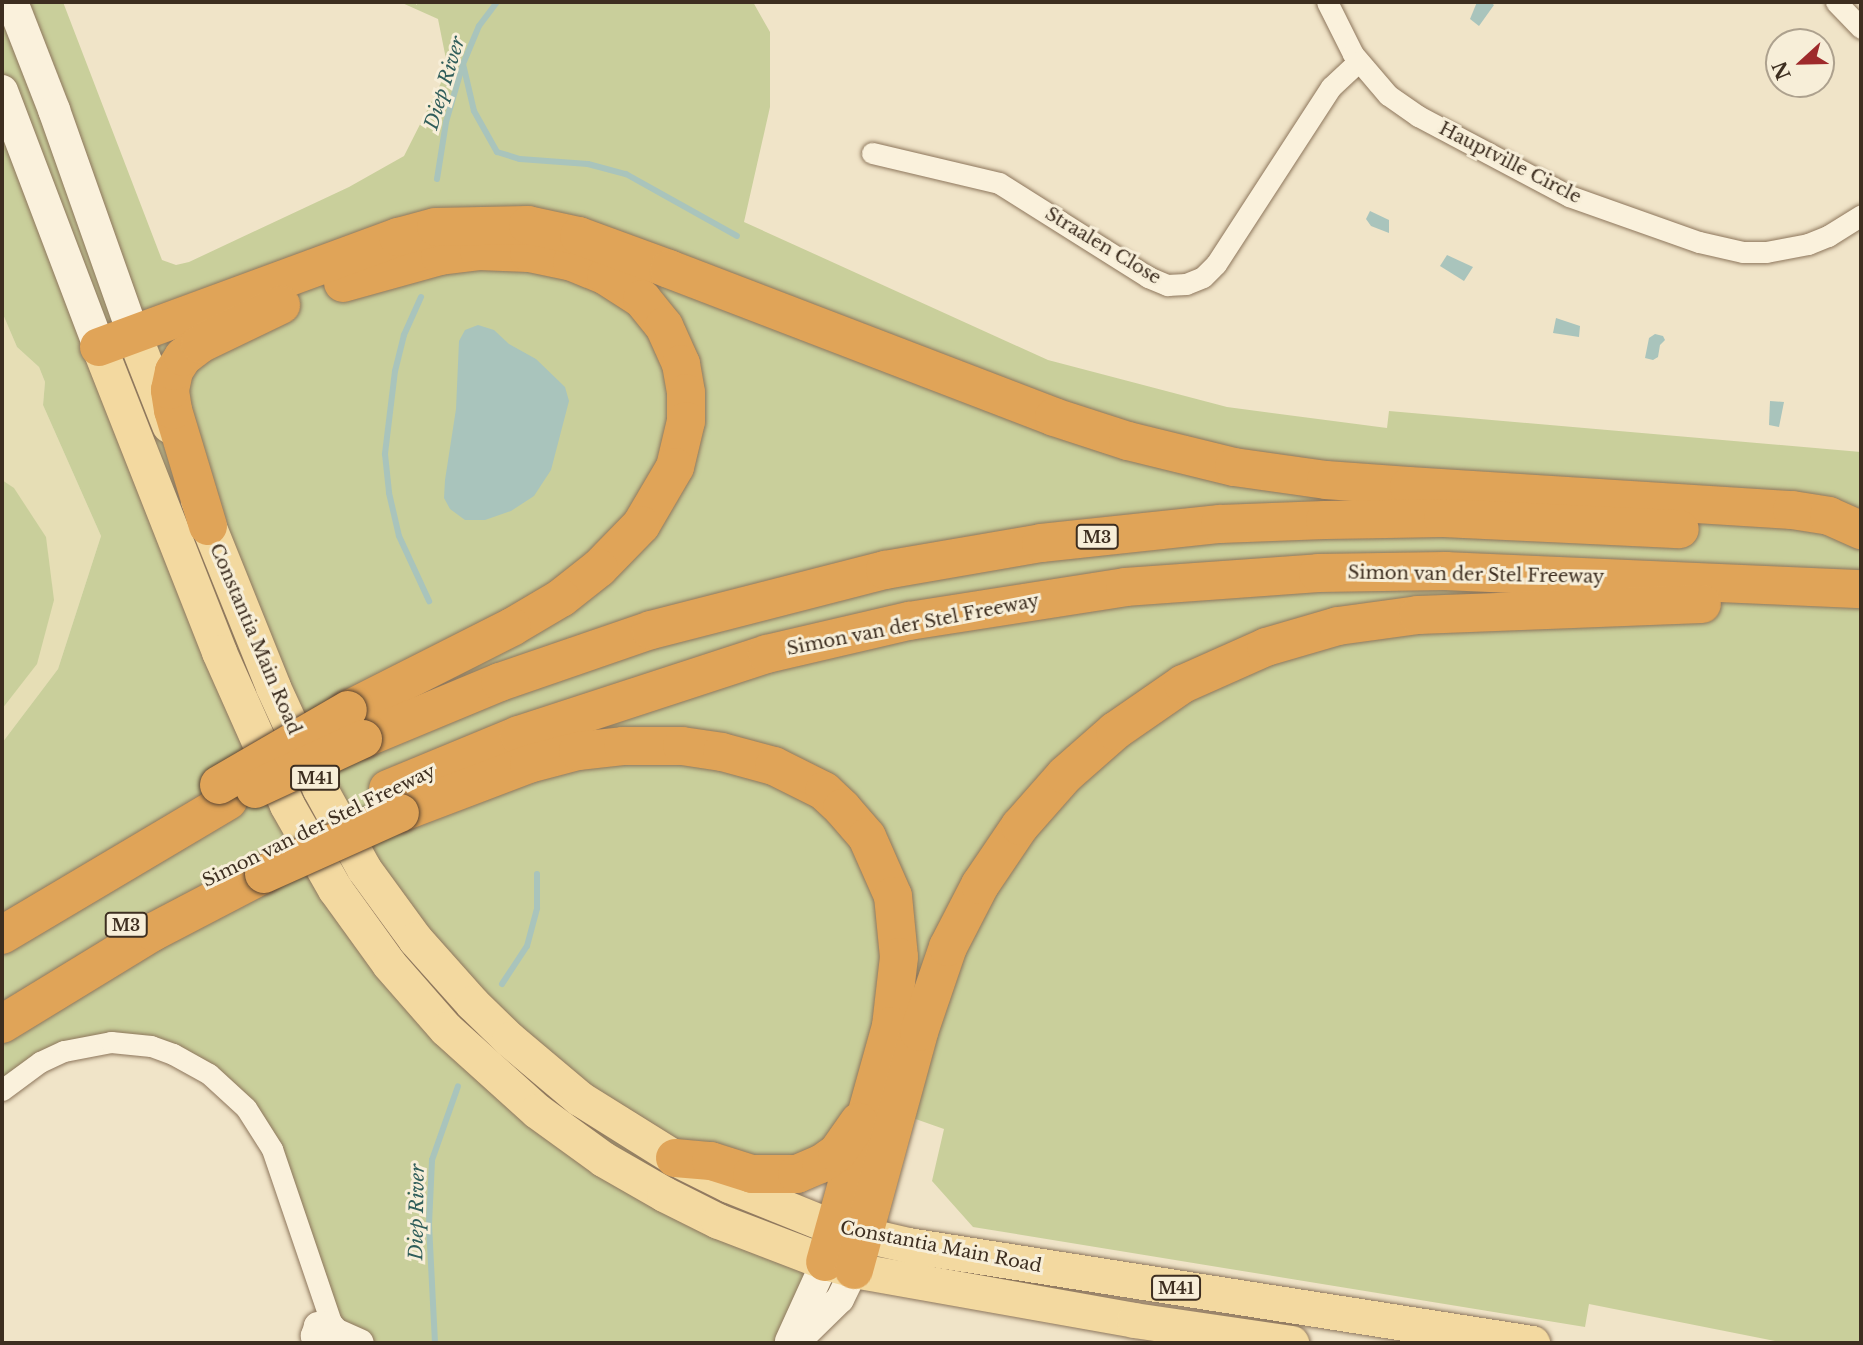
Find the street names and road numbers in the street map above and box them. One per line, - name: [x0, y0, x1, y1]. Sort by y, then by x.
- street label: Hauptville Circle: [1435, 118, 1585, 208]
- street label: Straalen Close: [1041, 203, 1165, 289]
- road number: M3: [1074, 524, 1120, 550]
- street label: Constantia Main Road: [205, 540, 305, 738]
- street label: Simon van der Stel Freeway: [1347, 562, 1605, 588]
- street label: Simon van der Stel Freeway: [785, 590, 1041, 660]
- street label: Simon van der Stel Freeway: [199, 760, 439, 892]
- road number: M41: [289, 765, 341, 790]
- road number: M3: [103, 912, 149, 937]
- street label: Constantia Main Road: [838, 1217, 1044, 1277]
- road number: M41: [1150, 1276, 1202, 1300]

